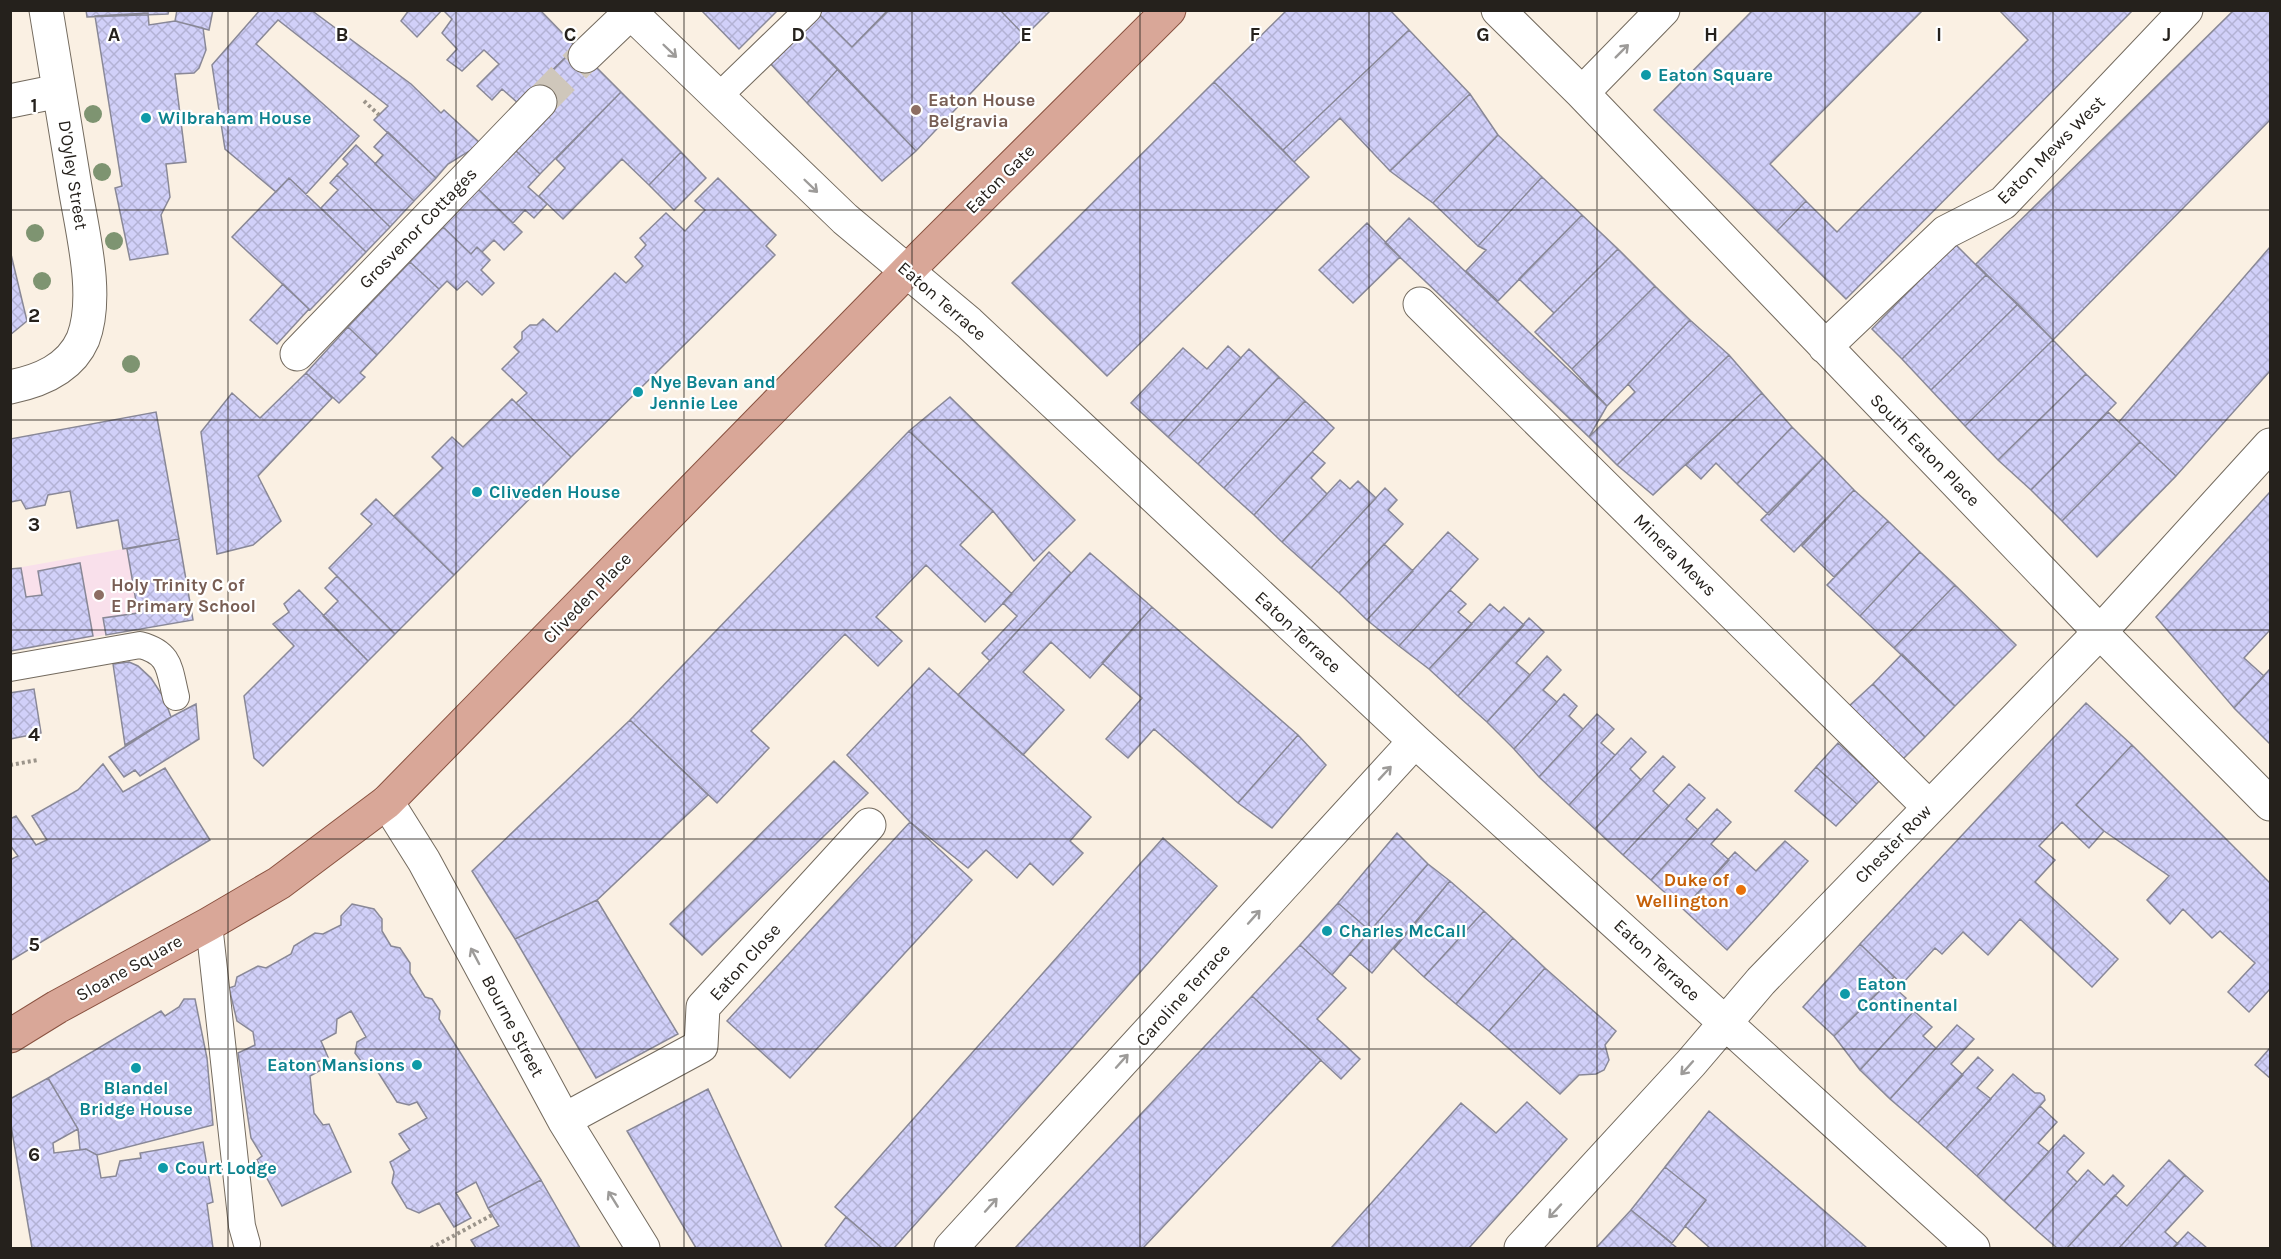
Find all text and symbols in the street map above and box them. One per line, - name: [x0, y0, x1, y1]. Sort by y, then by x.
- text: A: [108, 23, 121, 46]
- text: B: [336, 23, 348, 46]
- text: C: [564, 23, 576, 46]
- text: D: [791, 23, 805, 46]
- text: E: [1020, 23, 1032, 46]
- text: F: [1250, 23, 1261, 46]
- text: G: [1476, 23, 1490, 46]
- text: H: [1704, 23, 1718, 46]
- text: I: [1936, 23, 1942, 46]
- text: J: [2163, 23, 2171, 46]
- one-way arrow: [663, 44, 678, 58]
- one-way arrow: [1615, 44, 1630, 59]
- place label: Eaton Square: [1658, 64, 1773, 86]
- marker: Eaton Square: [1639, 68, 1653, 82]
- place label: Eaton House Belgravia: [928, 89, 1035, 132]
- street label: Eaton Mews West: [1992, 91, 2110, 209]
- text: 1: [30, 94, 38, 117]
- marker: Eaton House Belgravia: [909, 103, 923, 117]
- place label: Wilbraham House: [158, 107, 312, 129]
- marker: Wilbraham House: [139, 111, 153, 125]
- street label: D'Oyley Street: [53, 119, 93, 232]
- street label: Eaton Gate: [961, 140, 1039, 218]
- street label: Grosvenor Cottages: [354, 163, 482, 293]
- one-way arrow: [803, 179, 818, 194]
- street label: Eaton Terrace: [893, 257, 991, 345]
- text: 2: [28, 304, 40, 327]
- place label: Nye Bevan and Jennie Lee: [650, 371, 776, 414]
- marker: Nye Bevan and Jennie Lee: [631, 385, 645, 399]
- street label: South Eaton Place: [1865, 389, 1985, 511]
- place label: Cliveden House: [489, 481, 620, 503]
- marker: Cliveden House: [470, 485, 484, 499]
- street label: Minera Mews: [1629, 509, 1721, 601]
- text: 3: [28, 513, 40, 536]
- street label: Cliveden Place: [538, 548, 636, 648]
- place label: Holy Trinity C of E Primary School: [111, 574, 256, 617]
- street label: Eaton Terrace: [1250, 586, 1346, 678]
- marker: Holy Trinity C of E Primary School: [92, 588, 106, 602]
- text: 4: [28, 723, 40, 746]
- one-way arrow: [1378, 766, 1392, 781]
- street label: Chester Row: [1850, 800, 1936, 888]
- place label: Duke of Wellington: [1636, 869, 1729, 912]
- marker: Duke of Wellington: [1734, 883, 1748, 897]
- one-way arrow: [1246, 910, 1261, 925]
- street label: Eaton Terrace: [1609, 914, 1705, 1006]
- street label: Eaton Close: [705, 919, 785, 1005]
- place label: Charles McCall: [1339, 920, 1466, 942]
- marker: Charles McCall: [1320, 924, 1334, 938]
- street label: Sloane Square: [72, 930, 186, 1006]
- text: 5: [28, 933, 40, 956]
- street label: Caroline Terrace: [1131, 939, 1235, 1051]
- one-way arrow: [469, 948, 481, 965]
- street label: Bourne Street: [477, 971, 549, 1081]
- place label: Eaton Continental: [1857, 973, 1958, 1016]
- marker: Eaton Continental: [1838, 987, 1852, 1001]
- place label: Eaton Mansions: [267, 1054, 405, 1076]
- one-way arrow: [1115, 1054, 1129, 1069]
- marker: Eaton Mansions: [410, 1058, 424, 1072]
- one-way arrow: [1680, 1060, 1694, 1075]
- marker: Blandel Bridge House: [129, 1061, 143, 1075]
- place label: Blandel Bridge House: [79, 1077, 193, 1120]
- text: 6: [28, 1143, 40, 1166]
- place label: Court Lodge: [175, 1157, 277, 1179]
- marker: Court Lodge: [156, 1161, 170, 1175]
- one-way arrow: [606, 1191, 618, 1208]
- one-way arrow: [983, 1198, 998, 1213]
- one-way arrow: [1548, 1204, 1562, 1219]

